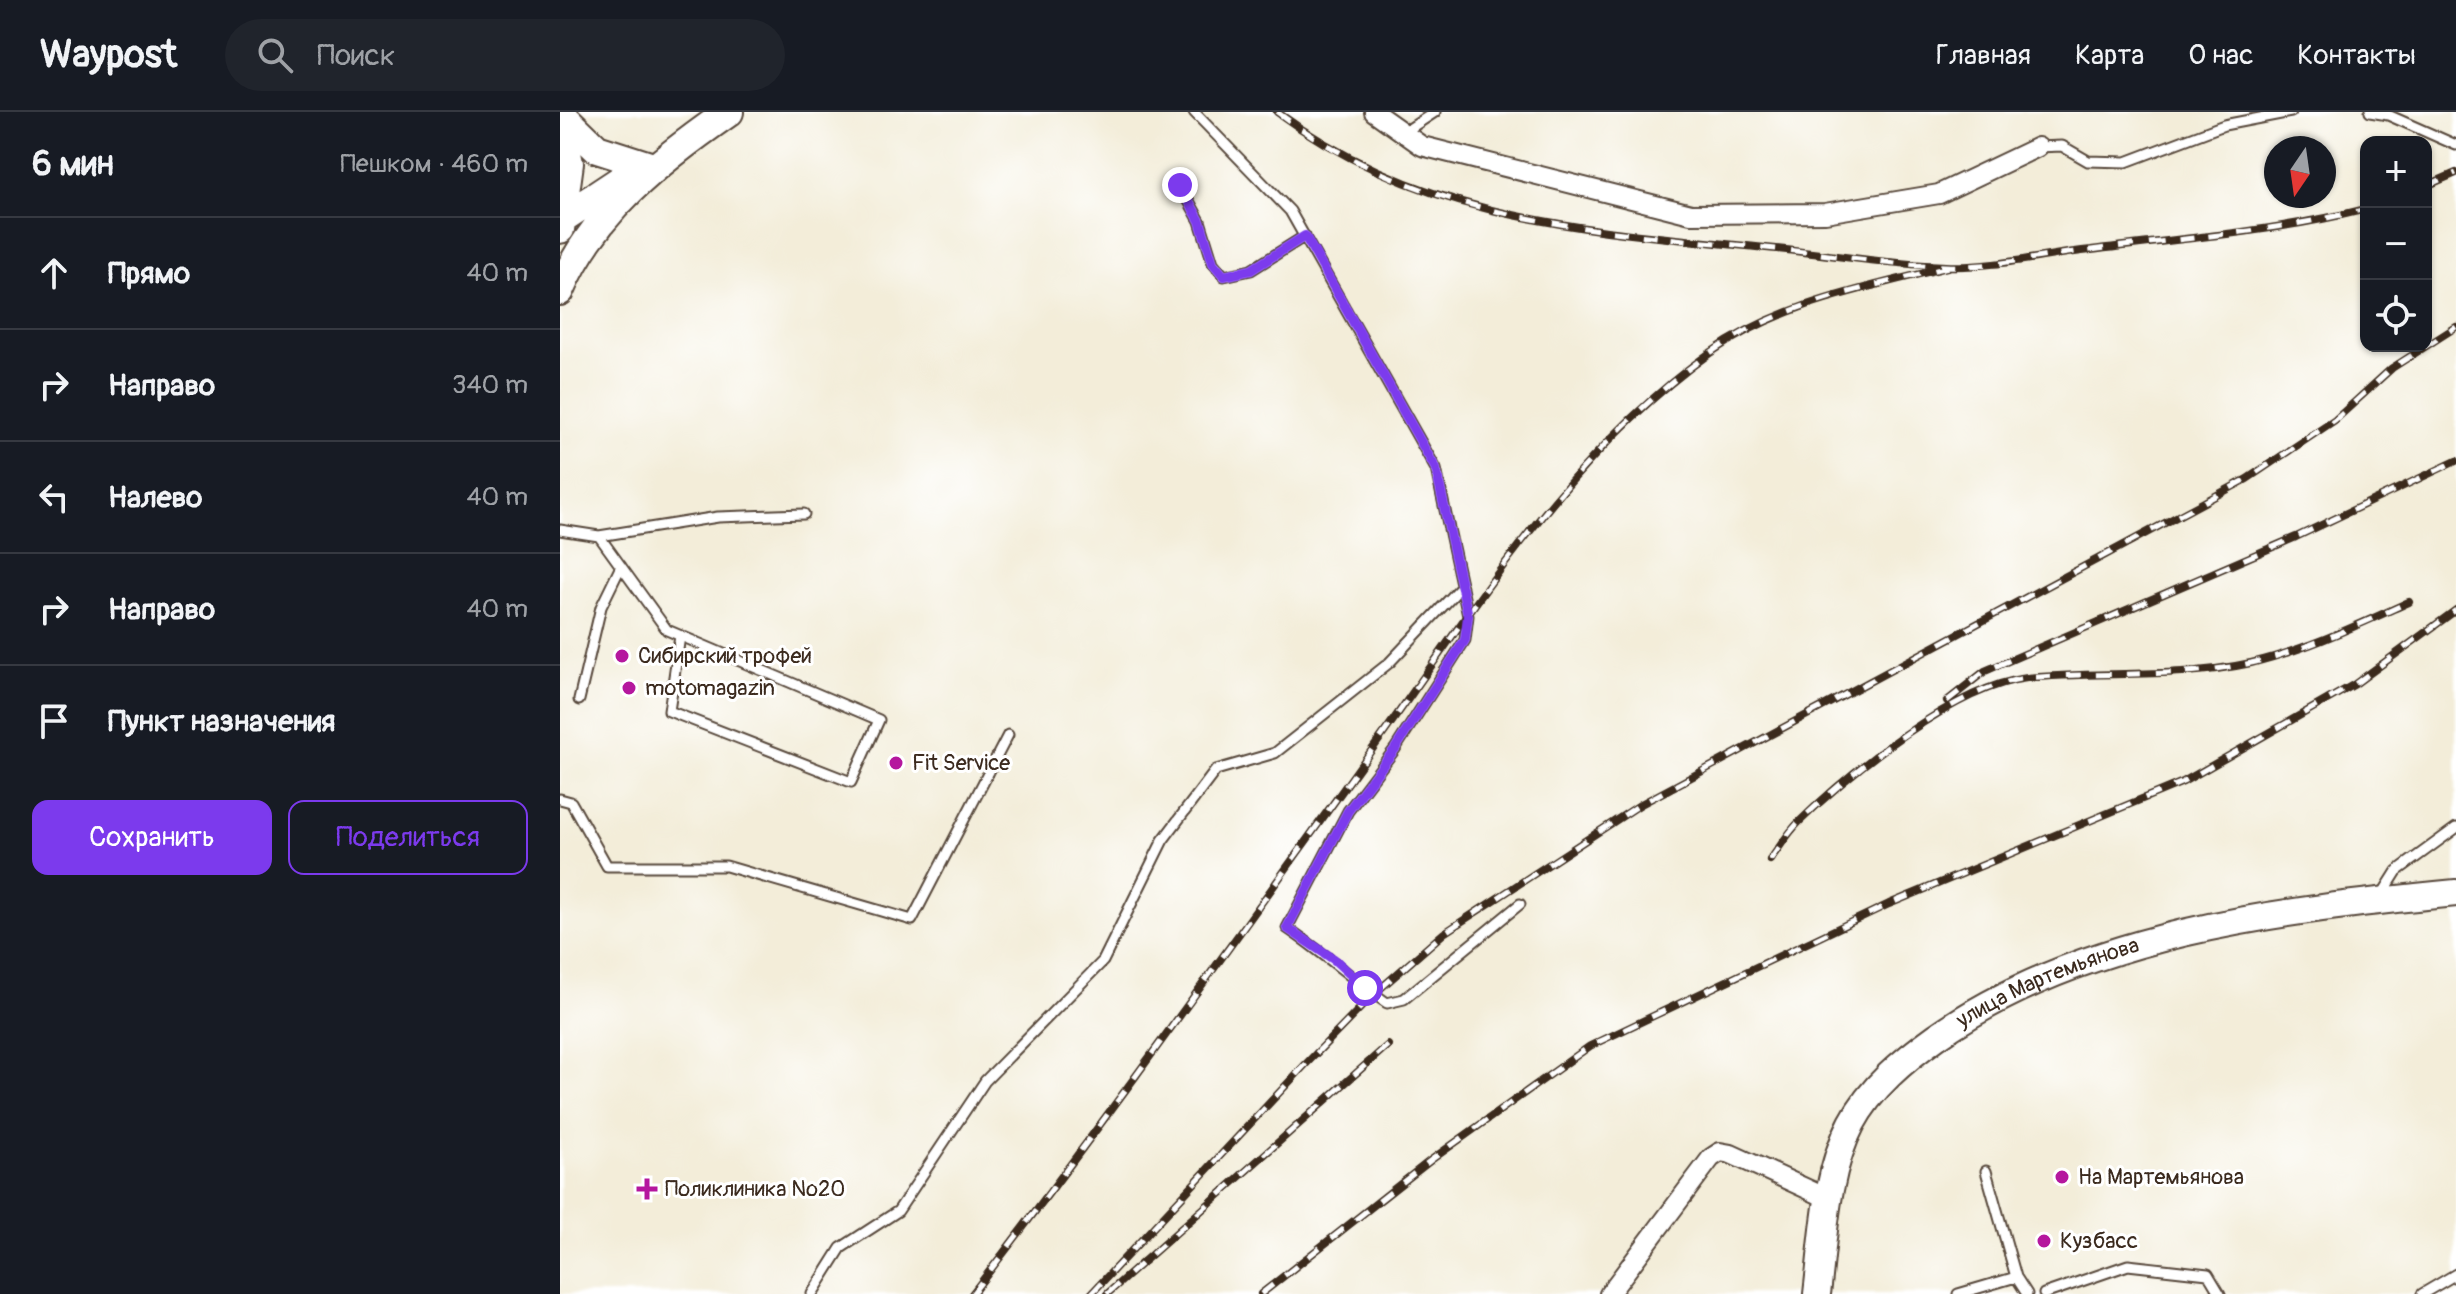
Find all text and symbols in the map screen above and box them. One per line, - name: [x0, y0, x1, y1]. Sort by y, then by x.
- search box: [225, 19, 785, 91]
- text: Waypost: [40, 31, 177, 79]
- icon: search: [253, 33, 297, 77]
- text: Поиск: [317, 37, 395, 74]
- text: Главная: [1936, 38, 2031, 73]
- text: Карта: [2075, 38, 2144, 73]
- text: О нас: [2188, 38, 2253, 73]
- text: Контакты: [2297, 38, 2416, 73]
- north arrow: [2264, 136, 2336, 208]
- map controls: [2360, 136, 2432, 352]
- button: +: [2360, 136, 2432, 208]
- text: 6 мин: [32, 143, 114, 186]
- text: Пешком · 460 m: [340, 148, 528, 180]
- route end: [1162, 167, 1198, 203]
- button: −: [2360, 208, 2432, 280]
- icon: ahead: [32, 251, 76, 295]
- text: Прямо: [108, 255, 190, 292]
- text: 40 m: [466, 257, 528, 289]
- button: locate: [2360, 280, 2432, 352]
- icon: right: [32, 363, 76, 407]
- text: Направо: [108, 367, 215, 404]
- text: 340 m: [452, 369, 528, 401]
- icon: left: [32, 475, 76, 519]
- text: Налево: [108, 479, 202, 516]
- text: 40 m: [466, 481, 528, 513]
- icon: right: [32, 587, 76, 631]
- text: Направо: [108, 591, 215, 628]
- text: 40 m: [466, 593, 528, 625]
- place label: Сибирский трофей: [638, 642, 812, 670]
- marker: Сибирский трофей: [613, 647, 631, 665]
- place label: motomagazin: [645, 674, 775, 702]
- marker: motomagazin: [620, 679, 638, 697]
- icon: arrive: [32, 699, 76, 743]
- text: Пункт назначения: [108, 703, 335, 740]
- place label: Fit Service: [912, 749, 1010, 777]
- marker: Fit Service: [887, 754, 905, 772]
- button: Сохранить: [32, 800, 272, 875]
- button: Поделиться: [288, 800, 528, 875]
- street label: улица Мартемьянова: [1950, 931, 2142, 1035]
- route start: [1347, 970, 1383, 1006]
- place label: На Мартемьянова: [2078, 1163, 2244, 1191]
- marker: На Мартемьянова: [2053, 1168, 2071, 1186]
- place label: Поликлиника №20: [665, 1175, 845, 1203]
- marker: Поликлиника №20: [636, 1178, 658, 1200]
- place label: Кузбасс: [2060, 1227, 2138, 1255]
- marker: Кузбасс: [2035, 1232, 2053, 1250]

